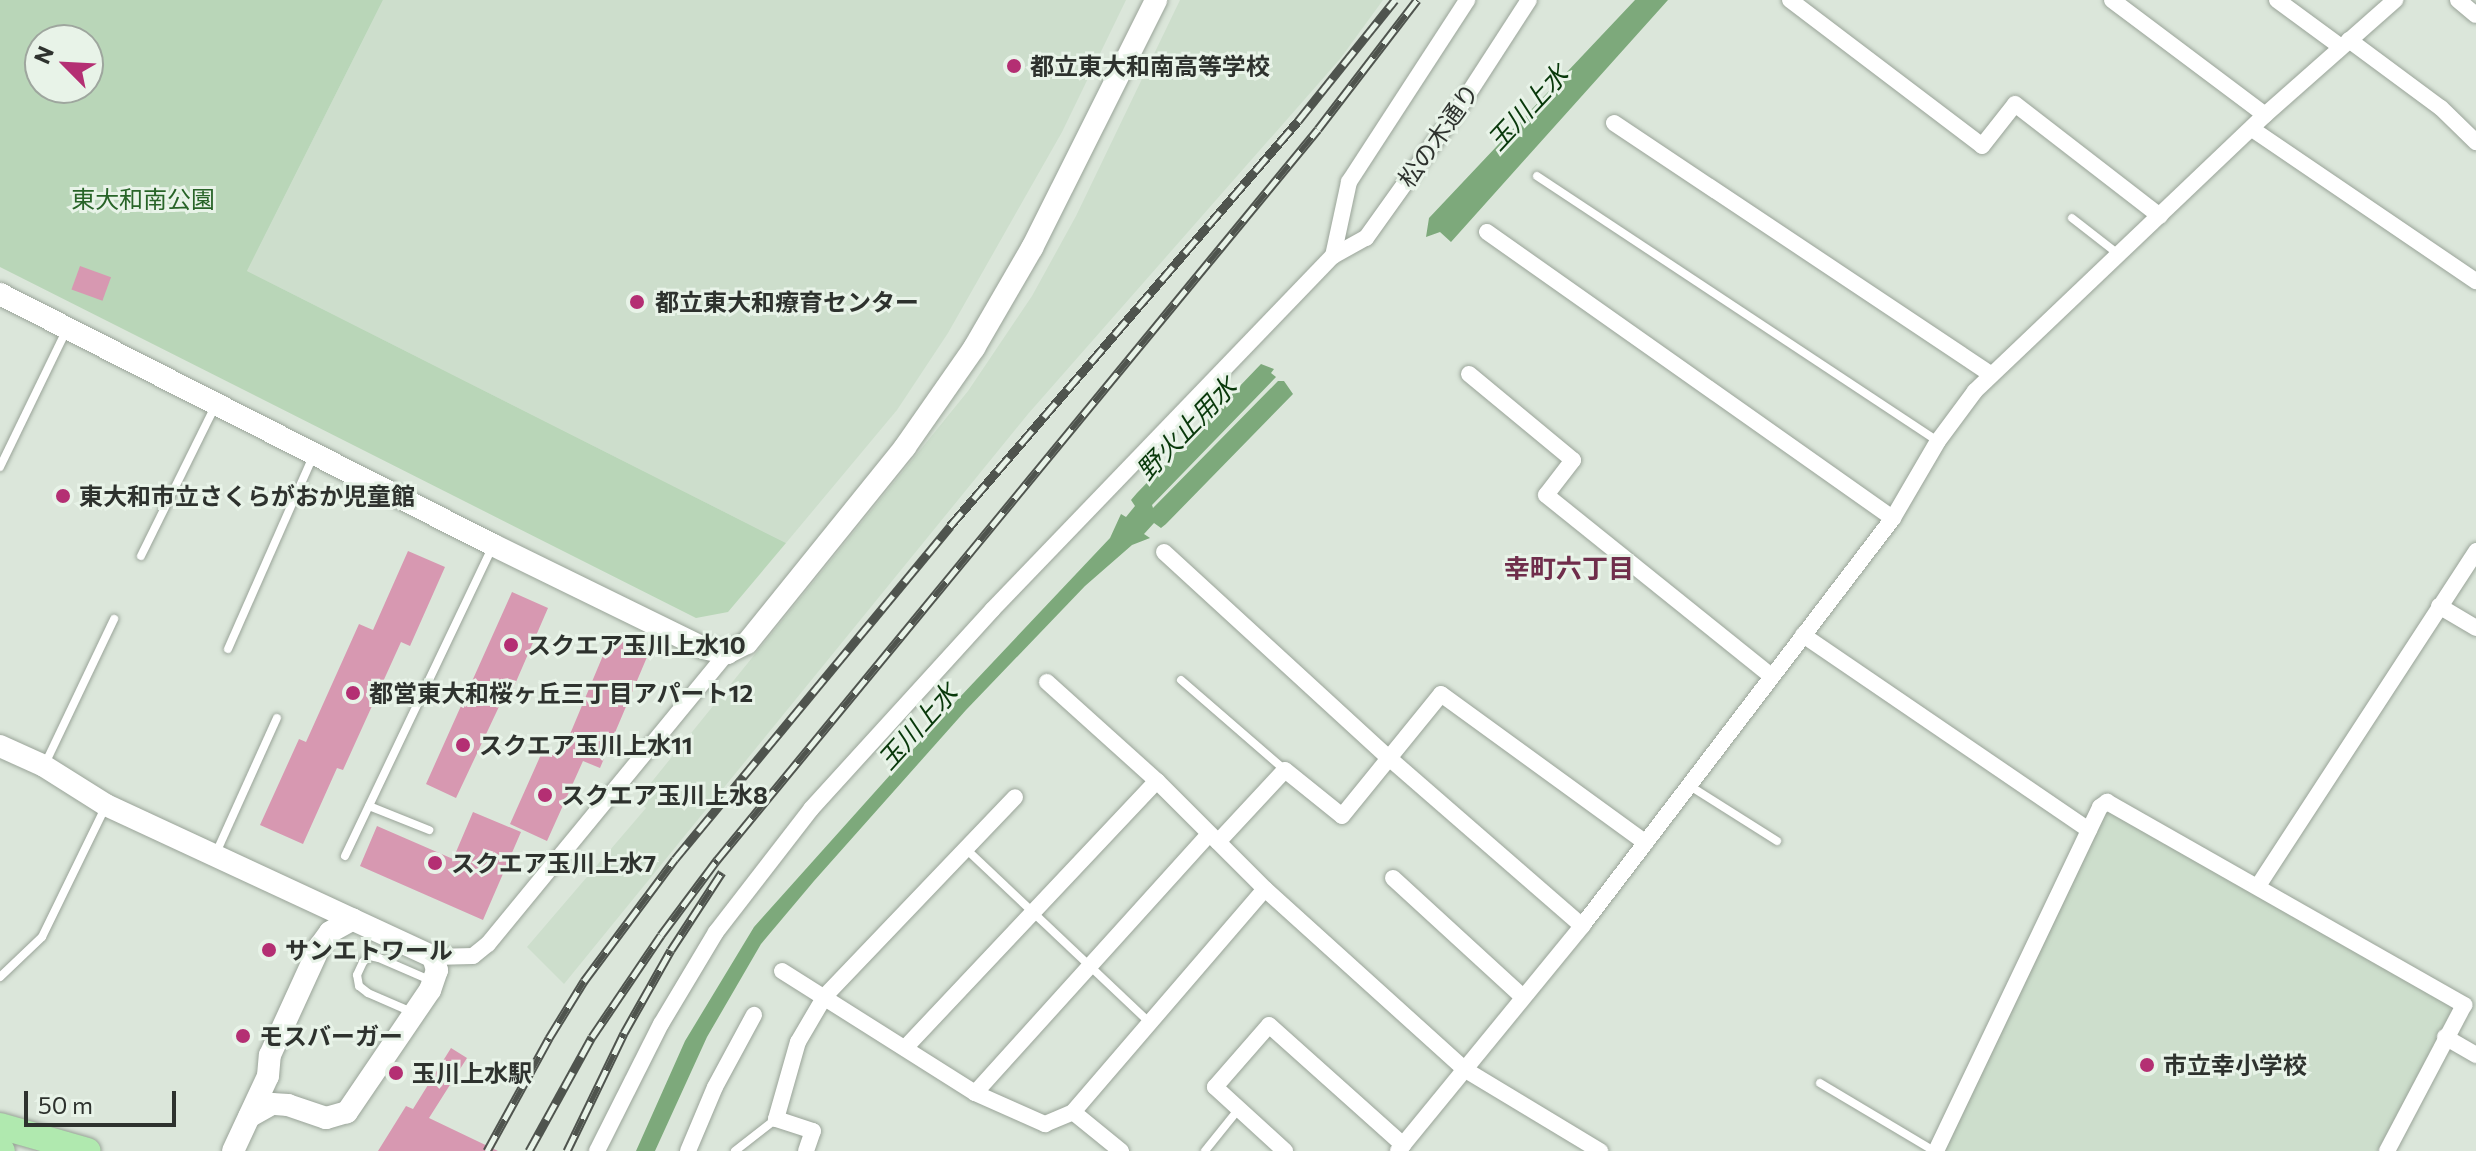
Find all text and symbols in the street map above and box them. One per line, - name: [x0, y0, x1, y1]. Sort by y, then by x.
- north arrow: [24, 24, 104, 104]
- text: N: [28, 42, 59, 68]
- place label: 都立東大和南高等学校: [1030, 52, 1270, 80]
- marker: 都立東大和南高等学校: [1005, 57, 1023, 75]
- water label: 玉川上水: [1480, 58, 1574, 156]
- street label: 松の木通り: [1392, 78, 1484, 192]
- park label: 東大和南公園: [71, 185, 215, 213]
- place label: 都立東大和療育センター: [655, 288, 919, 316]
- marker: 都立東大和療育センター: [626, 291, 648, 313]
- water label: 野火止用水: [1130, 370, 1242, 486]
- place label: 東大和市立さくらがおか児童館: [79, 482, 415, 510]
- marker: 東大和市立さくらがおか児童館: [54, 487, 72, 505]
- district label: 幸町六丁目: [1504, 552, 1634, 584]
- place label: スクエア玉川上水10: [527, 631, 746, 659]
- marker: スクエア玉川上水10: [502, 636, 520, 654]
- water label: 玉川上水: [871, 677, 963, 775]
- place label: 都営東大和桜ヶ丘三丁目アパート12: [369, 679, 754, 707]
- marker: 都営東大和桜ヶ丘三丁目アパート12: [344, 684, 362, 702]
- place label: スクエア玉川上水11: [479, 731, 693, 759]
- marker: スクエア玉川上水11: [454, 736, 472, 754]
- place label: スクエア玉川上水8: [561, 781, 768, 809]
- marker: スクエア玉川上水8: [536, 786, 554, 804]
- place label: スクエア玉川上水7: [451, 849, 656, 877]
- marker: スクエア玉川上水7: [426, 854, 444, 872]
- place label: サンエトワール: [285, 936, 453, 964]
- marker: サンエトワール: [260, 941, 278, 959]
- place label: モスバーガー: [259, 1022, 403, 1050]
- marker: モスバーガー: [234, 1027, 252, 1045]
- place label: 市立幸小学校: [2163, 1051, 2307, 1079]
- marker: 市立幸小学校: [2138, 1056, 2156, 1074]
- place label: 玉川上水駅: [412, 1059, 532, 1087]
- marker: 玉川上水駅: [387, 1064, 405, 1082]
- scale bar: [28, 1075, 180, 1125]
- text: 50 m: [38, 1090, 93, 1119]

